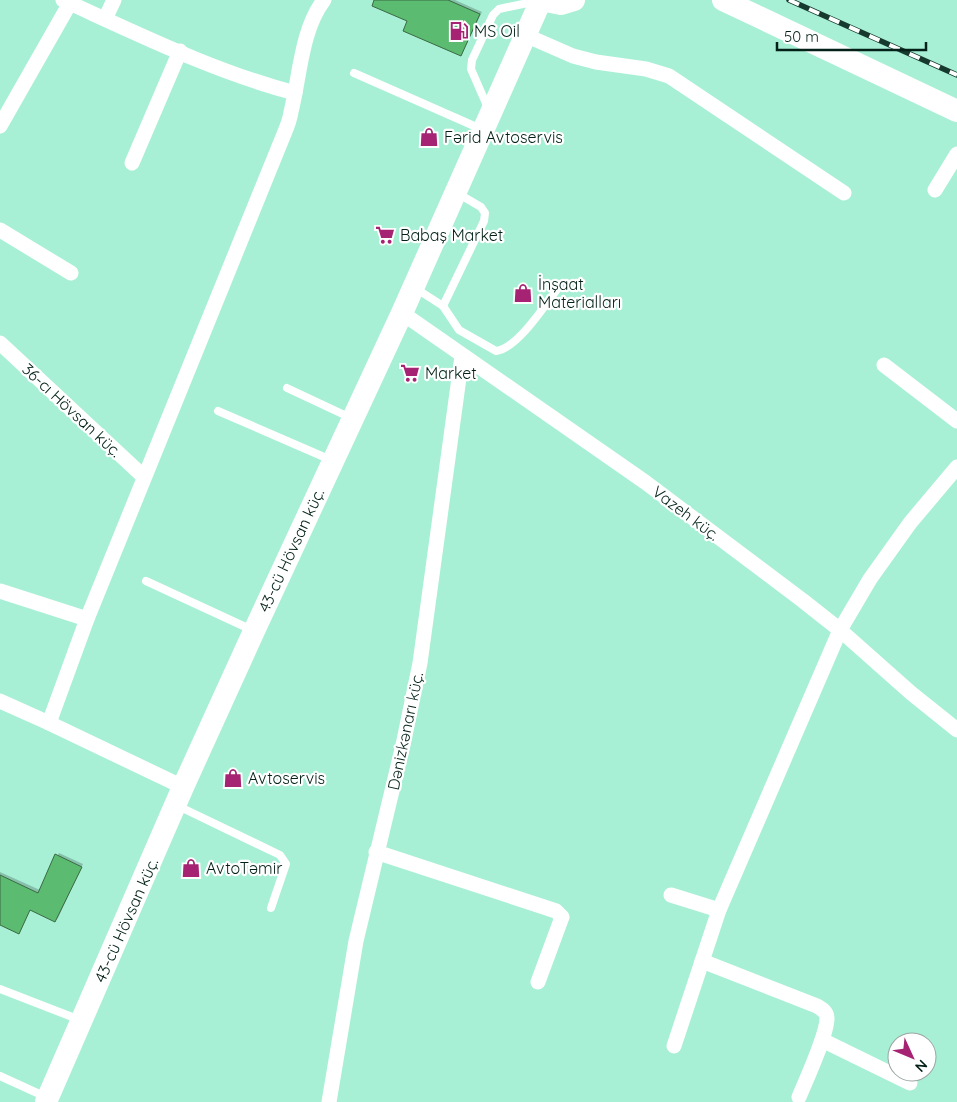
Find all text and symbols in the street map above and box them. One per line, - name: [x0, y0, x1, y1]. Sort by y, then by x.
- fuel station icon: MS Oil: [448, 20, 470, 42]
- scale bar: [777, 20, 926, 52]
- place label: MS Oil: [474, 21, 520, 41]
- text: 50 m: [784, 27, 819, 46]
- shop icon: Fərid Avtoservis: [418, 126, 440, 148]
- place label: Fərid Avtoservis: [444, 127, 563, 147]
- supermarket icon: Babaş Market: [374, 224, 396, 246]
- place label: Babaş Market: [400, 225, 503, 245]
- place label: İnşaat Materialları: [538, 274, 621, 312]
- shop icon: İnşaat Materialları: [512, 282, 534, 304]
- street label: 36-cı Hövsan küç.: [18, 359, 126, 461]
- supermarket icon: Market: [399, 362, 421, 384]
- place label: Market: [425, 363, 477, 383]
- street label: Vazeh küç.: [648, 481, 724, 545]
- street label: 43-cü Hövsan küç.: [254, 485, 328, 615]
- street label: Dənizkənarı küç.: [383, 670, 427, 792]
- shop icon: Avtoservis: [222, 767, 244, 789]
- place label: Avtoservis: [248, 768, 325, 788]
- street label: 43-cü Hövsan küç.: [90, 855, 162, 985]
- shop icon: AvtoTəmir: [180, 857, 202, 879]
- place label: AvtoTəmir: [206, 858, 282, 878]
- north arrow: [887, 1032, 937, 1082]
- text: N: [911, 1056, 931, 1076]

